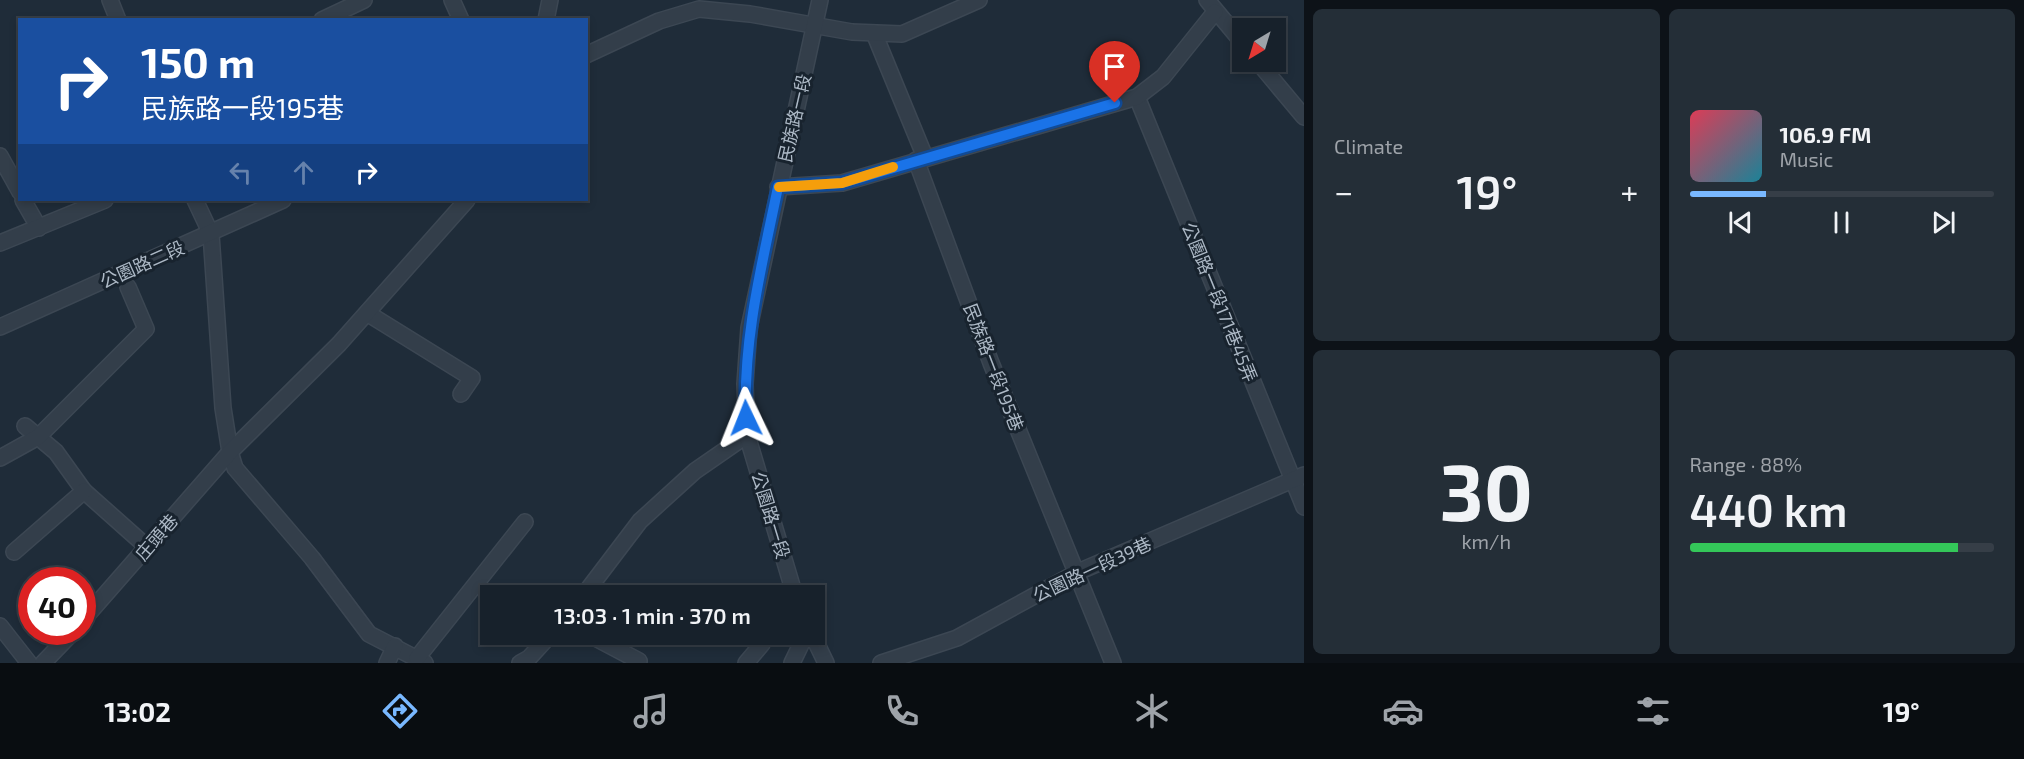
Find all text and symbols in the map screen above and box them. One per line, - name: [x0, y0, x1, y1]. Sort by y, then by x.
- north arrow: [1232, 18, 1286, 72]
- map controls: [1232, 18, 1286, 72]
- text: 150 m: [141, 36, 255, 86]
- pin: [1089, 41, 1140, 103]
- icon: right: [42, 42, 120, 120]
- icon: arrive: [1098, 50, 1131, 83]
- street label: 民族路一段: [773, 72, 815, 164]
- text: 民族路一段195巷: [141, 91, 344, 123]
- text: 106.9 FM: [1780, 121, 1871, 147]
- text: Climate: [1334, 134, 1403, 158]
- text: Music: [1780, 147, 1833, 171]
- icon: left: [224, 156, 257, 189]
- icon: ahead: [287, 156, 320, 189]
- icon: right: [350, 156, 383, 189]
- text: 19°: [1456, 164, 1517, 218]
- text: −: [1334, 171, 1353, 211]
- text: +: [1620, 171, 1639, 211]
- icon: previous: [1724, 206, 1757, 239]
- icon: pause: [1825, 206, 1858, 239]
- icon: next: [1927, 206, 1960, 239]
- street label: 公園路一段171巷45弄: [1178, 219, 1262, 385]
- street label: 公園路二段: [96, 236, 188, 292]
- street label: 民族路一段195巷: [960, 300, 1028, 434]
- position arrow: [714, 386, 778, 450]
- text: 30: [1440, 443, 1533, 537]
- text: Range · 88%: [1690, 452, 1802, 476]
- street label: 公園路一段: [747, 469, 795, 561]
- text: 440 km: [1690, 482, 1848, 536]
- street label: 庄頭巷: [130, 509, 182, 565]
- text: km/h: [1461, 529, 1511, 553]
- street label: 公園路一段39巷: [1029, 532, 1155, 606]
- speed limit sign: 40: [18, 567, 96, 645]
- text: 13:03 · 1 min · 370 m: [554, 602, 751, 628]
- icon: directions: [379, 690, 421, 732]
- icon: music: [630, 690, 672, 732]
- icon: phone: [881, 690, 923, 732]
- icon: climate: [1131, 690, 1173, 732]
- icon: car: [1382, 690, 1424, 732]
- icon: filters: [1632, 690, 1674, 732]
- text: 13:02: [104, 695, 171, 727]
- text: 19°: [1883, 695, 1920, 727]

